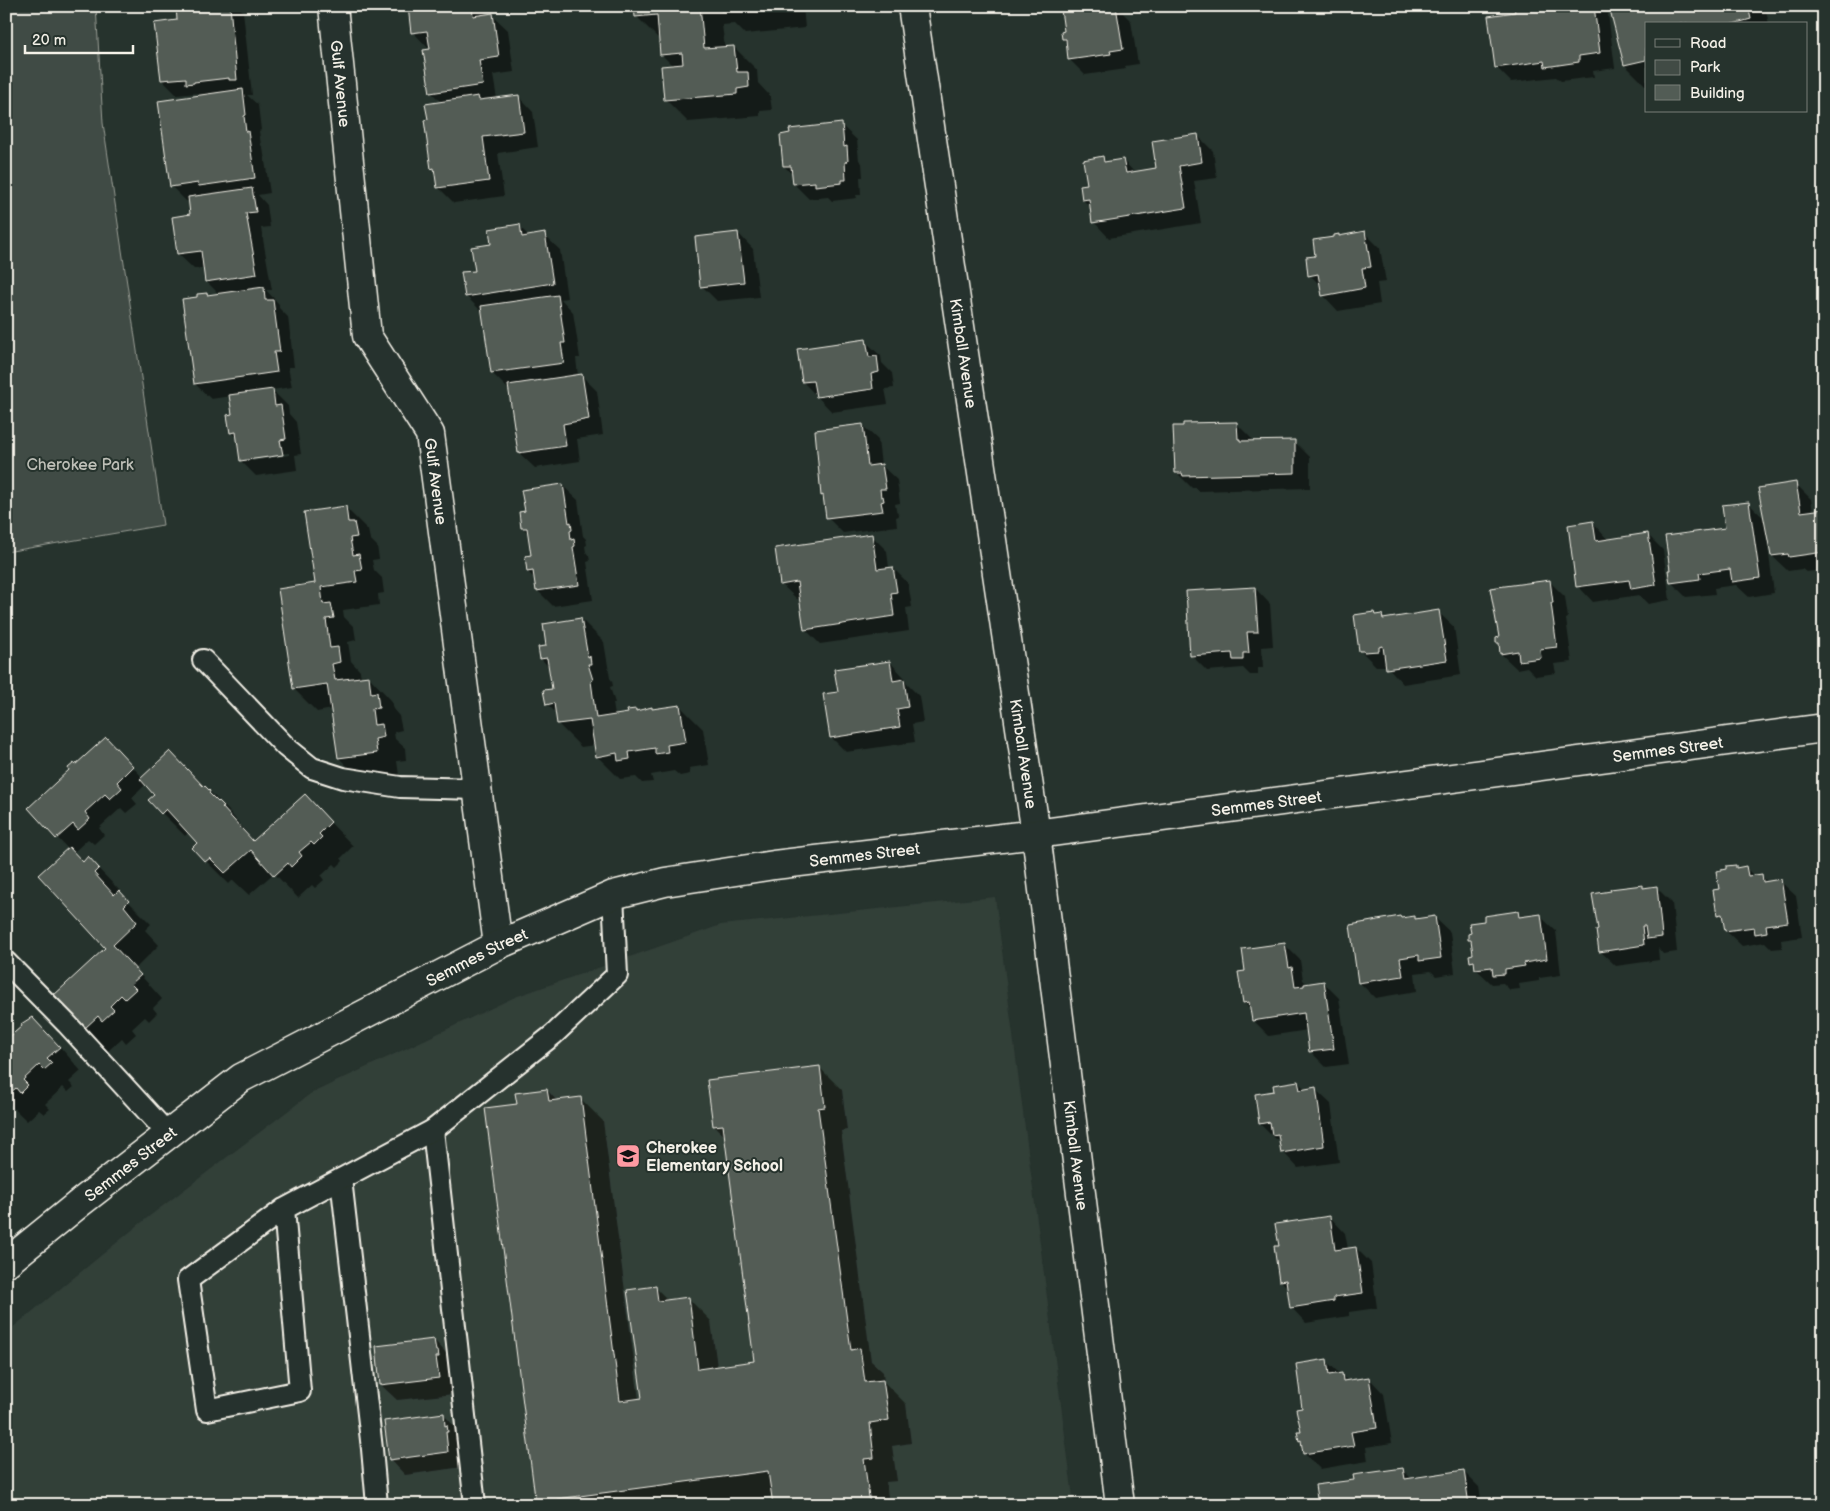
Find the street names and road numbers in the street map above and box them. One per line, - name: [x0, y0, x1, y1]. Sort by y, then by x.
- street label: Gulf Avenue: [326, 39, 353, 129]
- street label: Kimball Avenue: [945, 297, 980, 410]
- street label: Gulf Avenue: [420, 437, 450, 527]
- street label: Kimball Avenue: [1005, 698, 1040, 811]
- street label: Semmes Street: [1612, 734, 1724, 767]
- street label: Semmes Street: [1210, 788, 1323, 821]
- street label: Semmes Street: [808, 840, 921, 872]
- street label: Semmes Street: [423, 925, 531, 992]
- street label: Kimball Avenue: [1058, 1099, 1091, 1212]
- street label: Semmes Street: [81, 1123, 181, 1207]

